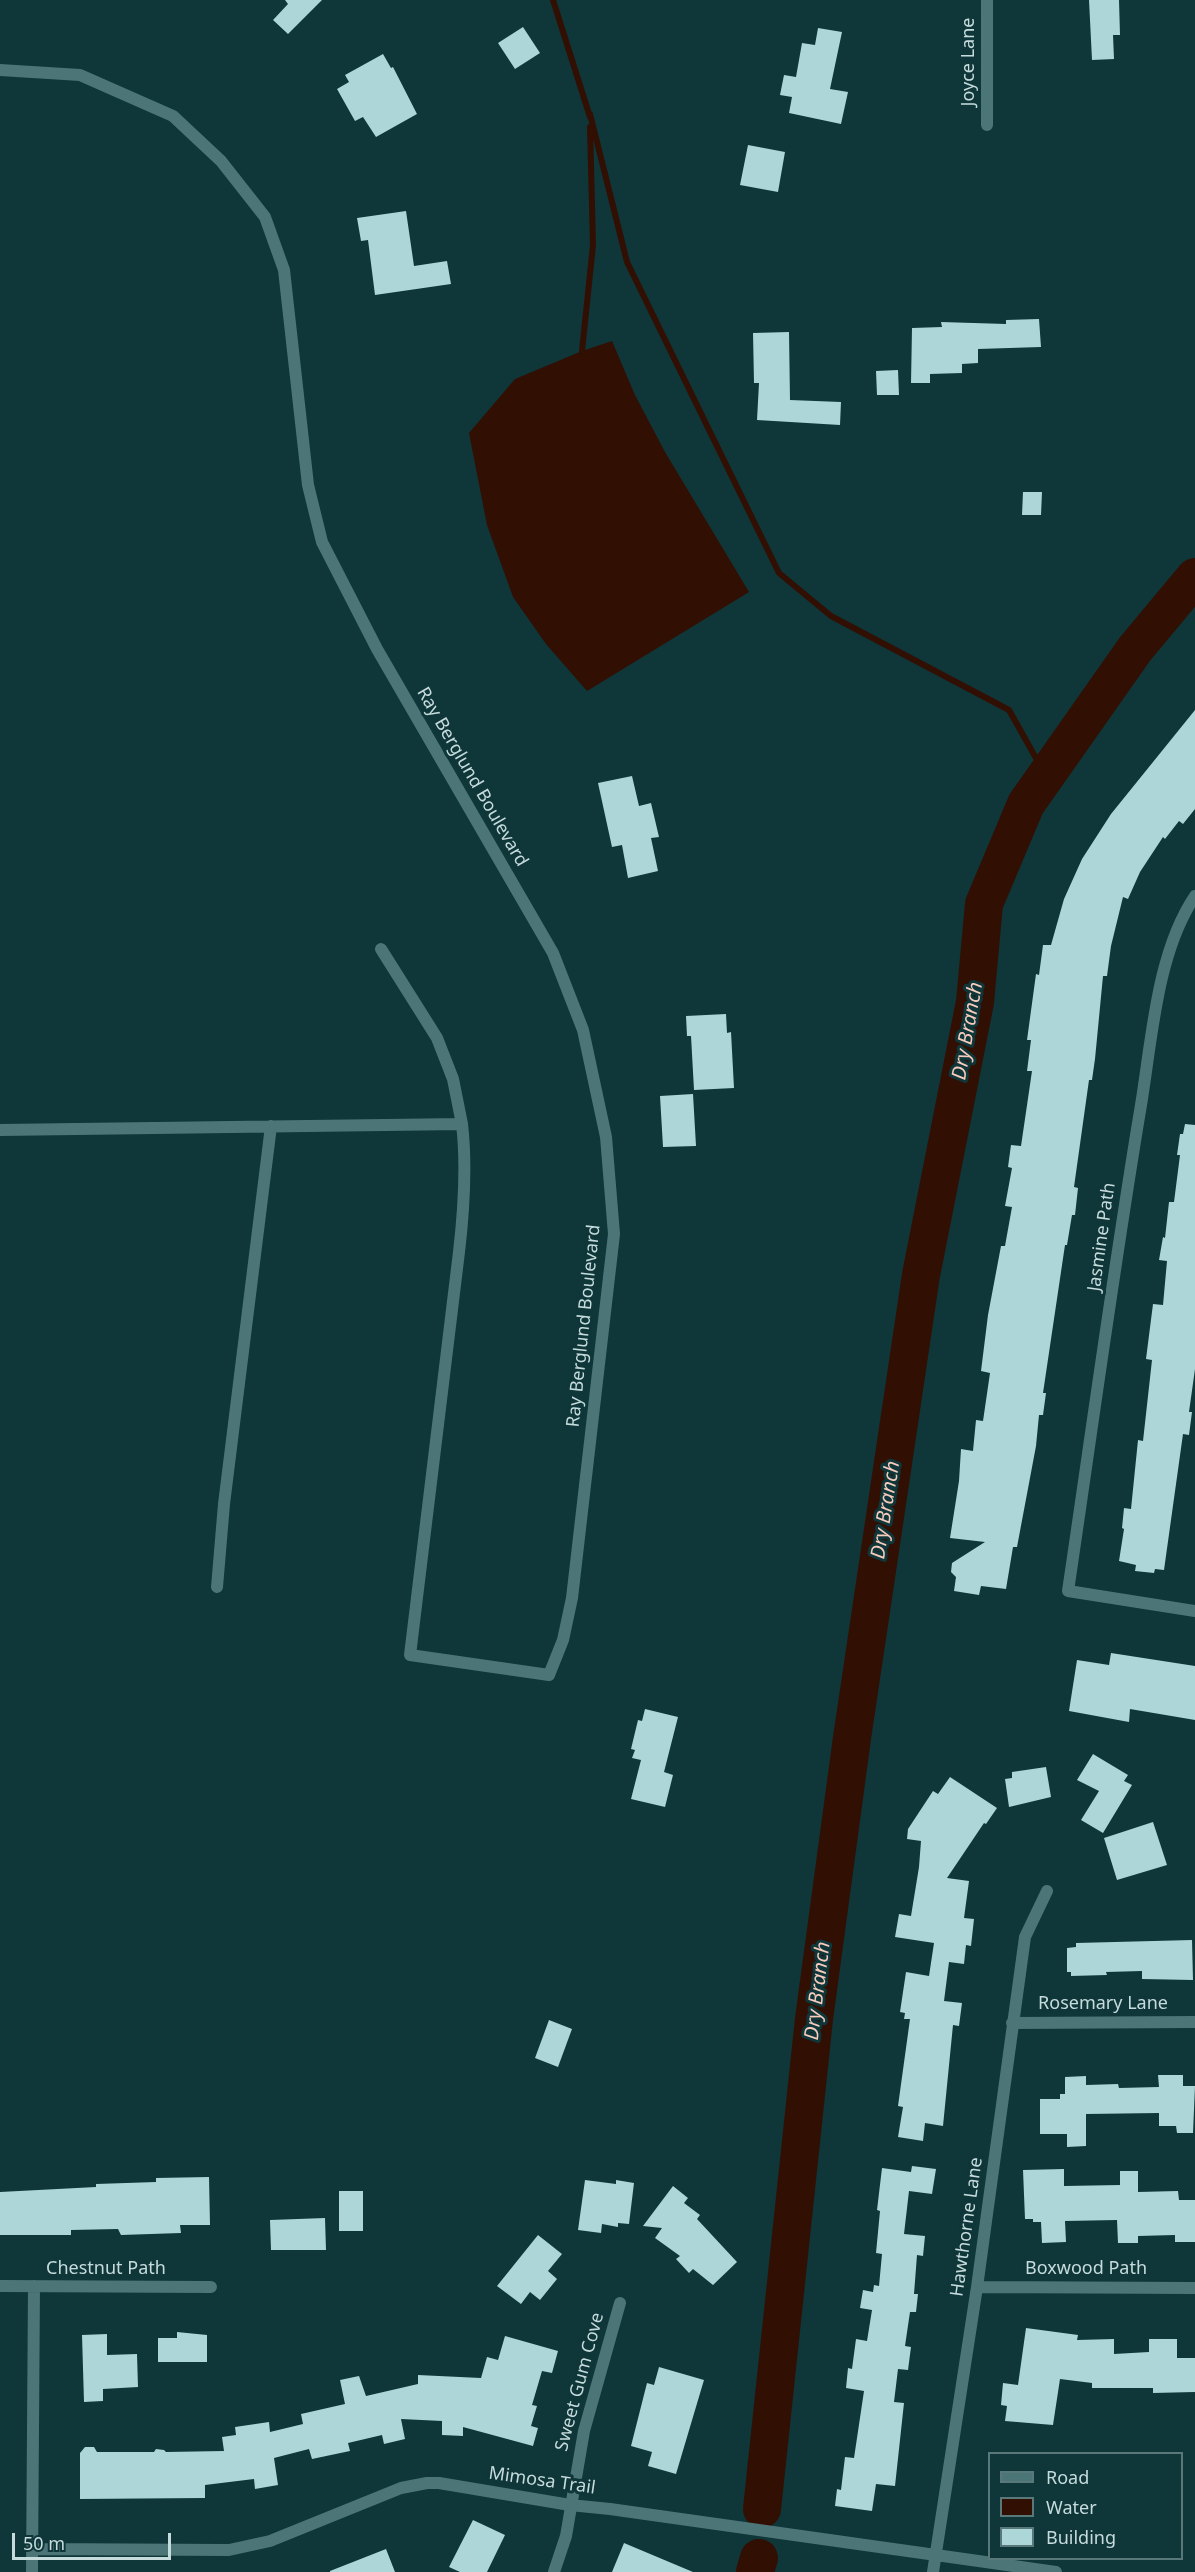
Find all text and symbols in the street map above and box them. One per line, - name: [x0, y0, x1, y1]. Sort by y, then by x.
- street label: Joyce Lane: [958, 18, 980, 106]
- street label: Ray Berglund Boulevard: [412, 683, 532, 871]
- water label: Dry Branch: [948, 980, 988, 1082]
- street label: Jasmine Path: [1084, 1181, 1120, 1293]
- street label: Ray Berglund Boulevard: [563, 1224, 605, 1428]
- water label: Dry Branch: [866, 1459, 906, 1561]
- water label: Dry Branch: [800, 1940, 836, 2042]
- street label: Rosemary Lane: [1038, 1993, 1168, 2015]
- street label: Hawthorne Lane: [947, 2156, 987, 2298]
- street label: Chestnut Path: [46, 2258, 166, 2280]
- street label: Boxwood Path: [1025, 2258, 1147, 2280]
- street label: Sweet Gum Cove: [551, 2310, 609, 2454]
- legend: [988, 2452, 1183, 2560]
- street label: Mimosa Trail: [487, 2463, 597, 2499]
- text: Road: [1046, 2465, 1089, 2489]
- text: Water: [1046, 2495, 1097, 2519]
- scale bar: [15, 2521, 174, 2559]
- text: Building: [1046, 2525, 1116, 2549]
- text: 50 m: [23, 2531, 65, 2555]

